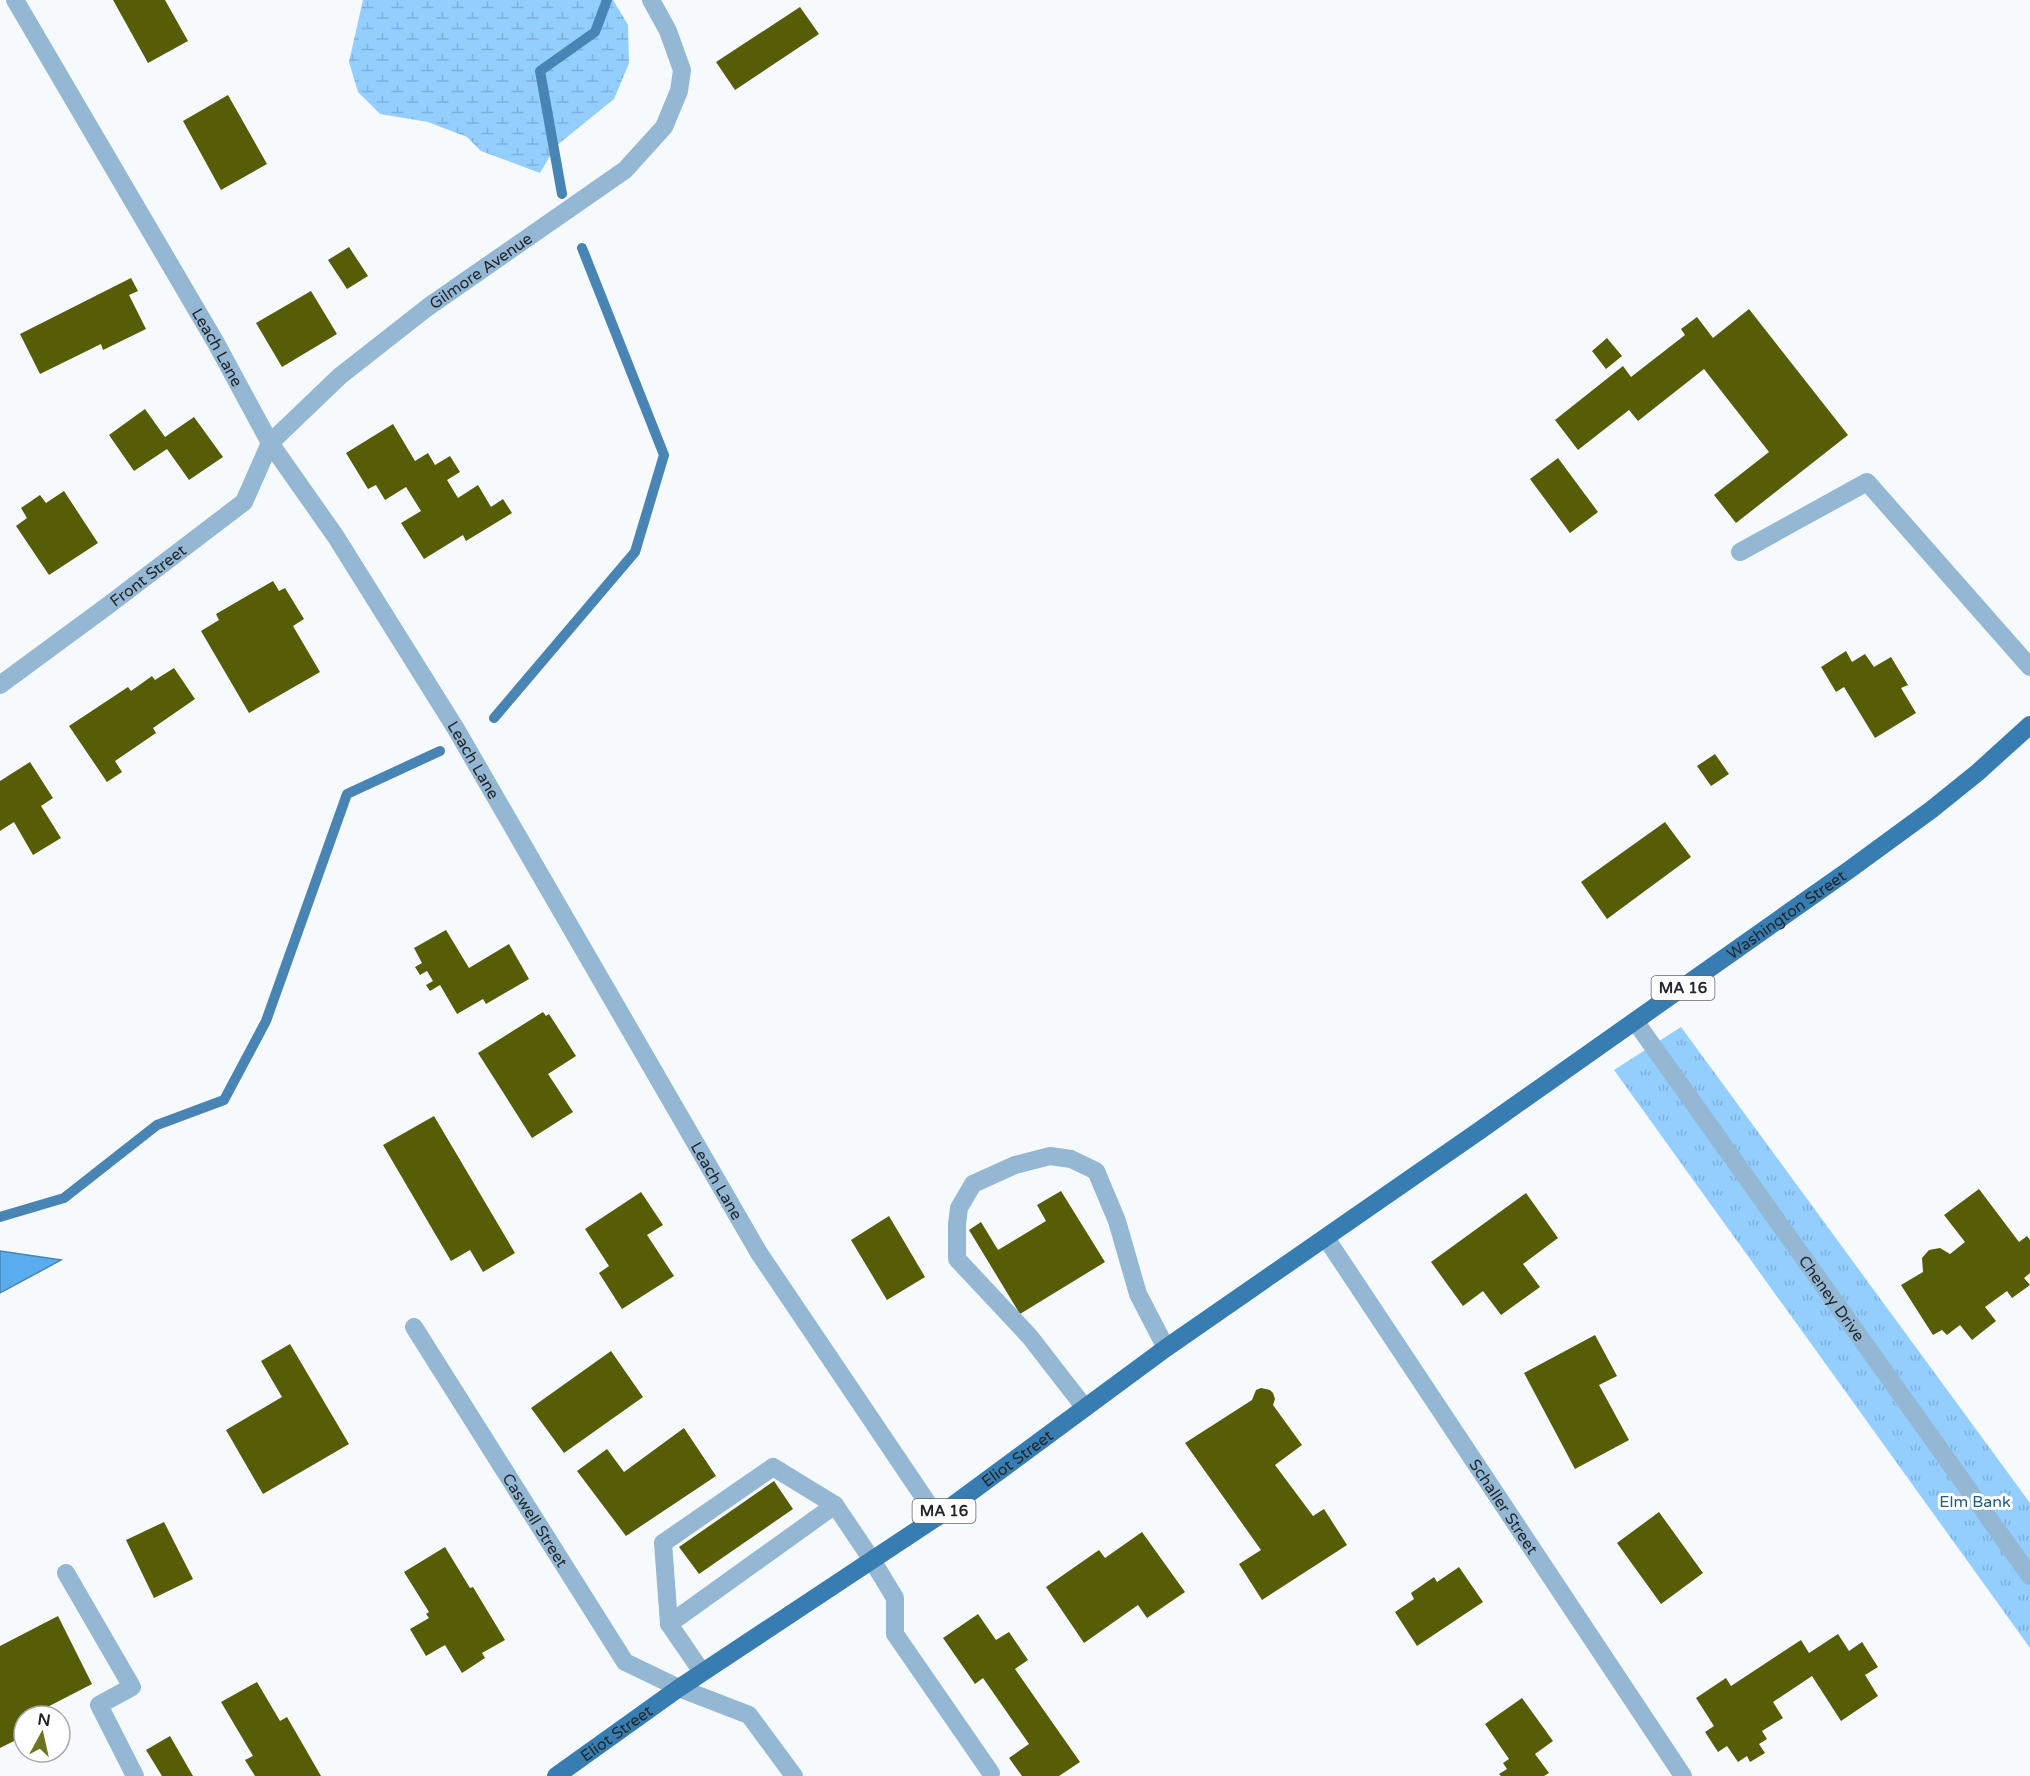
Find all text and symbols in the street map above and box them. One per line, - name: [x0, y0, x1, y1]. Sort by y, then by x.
- street label: Gilmore Avenue: [426, 229, 536, 314]
- street label: Leach Lane: [187, 305, 247, 390]
- street label: Front Street: [106, 541, 190, 611]
- street label: Leach Lane: [443, 718, 503, 803]
- street label: Washington Street: [1723, 866, 1850, 964]
- road number: MA 16: [1652, 976, 1714, 1000]
- street label: Leach Lane: [686, 1138, 747, 1224]
- street label: Cheney Drive: [1794, 1252, 1869, 1345]
- street label: Eliot Street: [978, 1426, 1057, 1492]
- street label: Schaller Street: [1464, 1455, 1542, 1558]
- street label: Caswell Street: [498, 1470, 572, 1571]
- park label: Elm Bank: [1939, 1492, 2011, 1512]
- road number: MA 16: [912, 1499, 976, 1523]
- street label: Eliot Street: [577, 1701, 657, 1766]
- north arrow: [12, 1704, 72, 1764]
- text: N: [36, 1709, 52, 1731]

